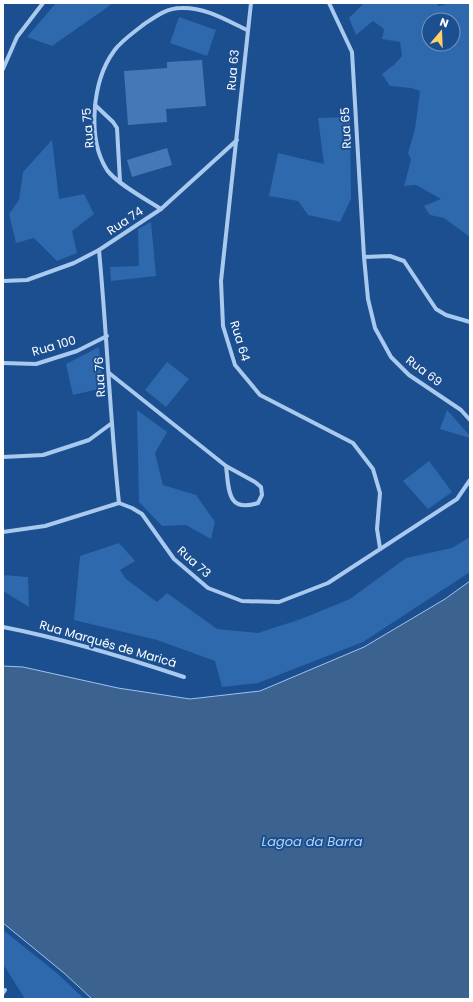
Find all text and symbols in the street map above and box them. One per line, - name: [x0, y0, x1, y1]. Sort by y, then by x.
- north arrow: [421, 12, 461, 52]
- text: N: [438, 14, 451, 31]
- street label: Rua 63: [222, 49, 243, 91]
- street label: Rua 75: [77, 107, 98, 149]
- street label: Rua 65: [336, 107, 355, 149]
- street label: Rua 74: [103, 202, 147, 239]
- street label: Rua 64: [226, 319, 255, 364]
- street label: Rua 100: [30, 331, 78, 360]
- street label: Rua 69: [403, 351, 446, 390]
- street label: Rua 76: [90, 356, 109, 398]
- street label: Rua 73: [174, 542, 215, 581]
- street label: Rua Marquês de Maricá: [38, 616, 179, 671]
- water label: Lagoa da Barra: [262, 832, 363, 851]

